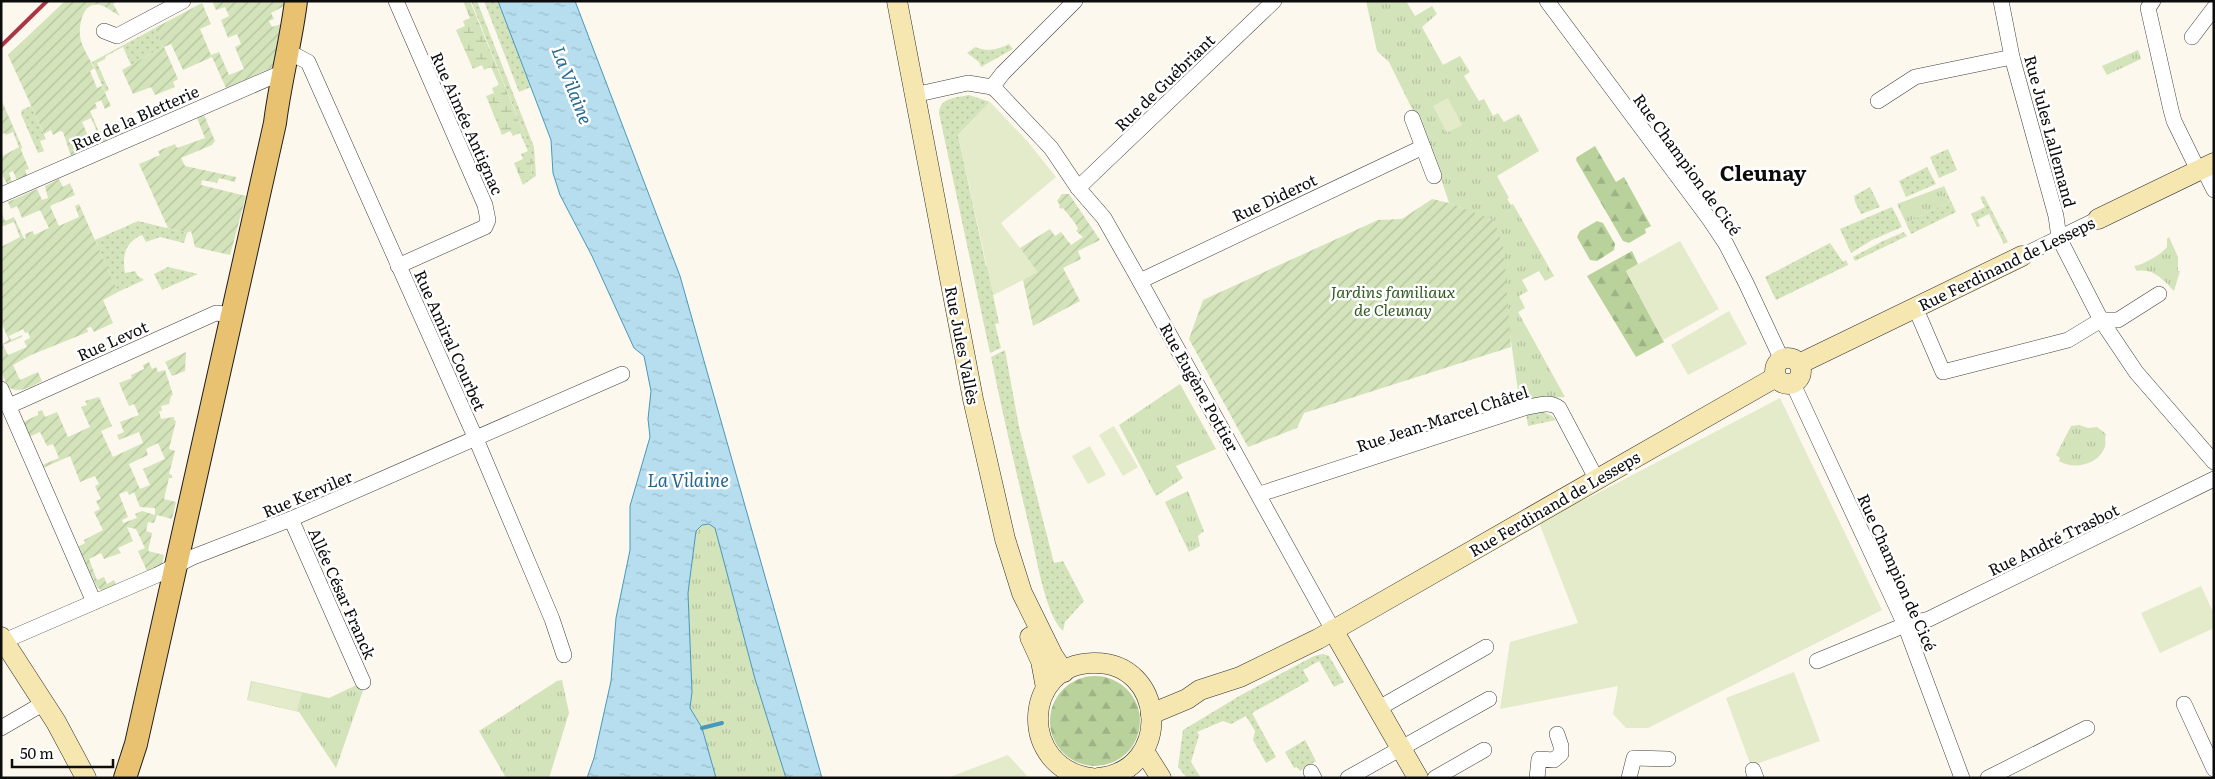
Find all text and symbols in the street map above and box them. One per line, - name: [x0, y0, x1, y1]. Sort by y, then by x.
- street label: Rue de Guébriant: [1108, 27, 1220, 136]
- water label: La Vilaine: [546, 42, 600, 128]
- street label: Rue Aimée Antignac: [426, 48, 510, 198]
- street label: Rue Jules Lallemand: [2019, 52, 2083, 210]
- street label: Rue de la Bletterie: [68, 78, 202, 156]
- street label: Rue Champion de Cicé: [1628, 88, 1748, 240]
- district label: Cleunay: [1720, 156, 1806, 187]
- street label: Rue Diderot: [1228, 167, 1321, 227]
- street label: Rue Ferdinand de Lesseps: [1914, 210, 2098, 316]
- street label: Rue Amiral Courbet: [409, 266, 493, 415]
- park label: Jardins familiaux de Cleunay: [1331, 279, 1456, 321]
- street label: Rue Jules Vallès: [940, 284, 986, 406]
- street label: Rue Levot: [73, 313, 152, 366]
- street label: Rue Eugène Pottier: [1155, 318, 1246, 456]
- street label: Rue Jean-Marcel Châtel: [1353, 379, 1531, 457]
- street label: Rue Ferdinand de Lesseps: [1464, 444, 1644, 562]
- street label: Rue Kerviler: [258, 463, 356, 523]
- water label: La Vilaine: [647, 466, 729, 493]
- street label: Rue Champion de Cicé: [1852, 489, 1944, 655]
- street label: Rue André Trasbot: [1984, 497, 2123, 581]
- street label: Allée César Franck: [303, 523, 383, 663]
- scale bar: [12, 736, 114, 768]
- text: 50 m: [20, 741, 54, 764]

